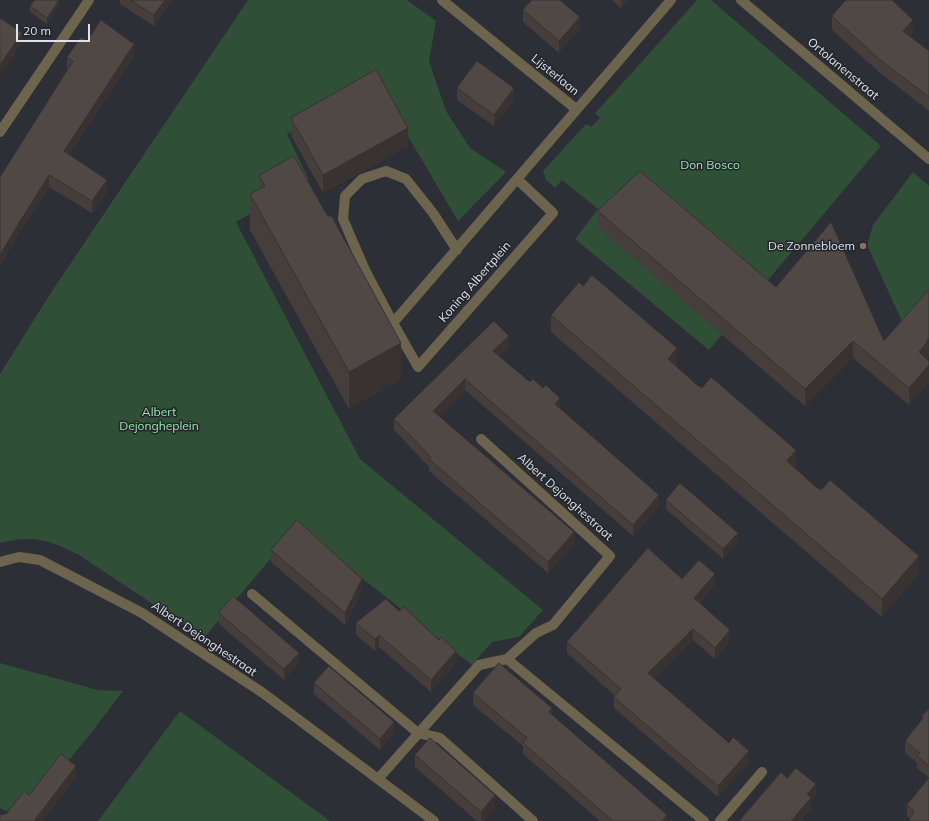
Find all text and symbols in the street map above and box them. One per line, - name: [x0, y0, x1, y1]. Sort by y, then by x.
- scale bar: [18, 16, 92, 42]
- text: 20 m: [23, 23, 51, 38]
- street label: Ortolanenstraat: [804, 35, 882, 103]
- street label: Lijsterlaan: [528, 51, 582, 99]
- park label: Don Bosco: [680, 158, 740, 172]
- street label: Koning Albertplein: [436, 239, 514, 325]
- place label: De Zonnebloem: [768, 239, 855, 253]
- marker: De Zonnebloem: [858, 241, 868, 251]
- park label: Albert Dejongheplein: [119, 405, 199, 433]
- street label: Albert Dejonghestraat: [514, 450, 616, 544]
- street label: Albert Dejonghestraat: [149, 599, 259, 679]

